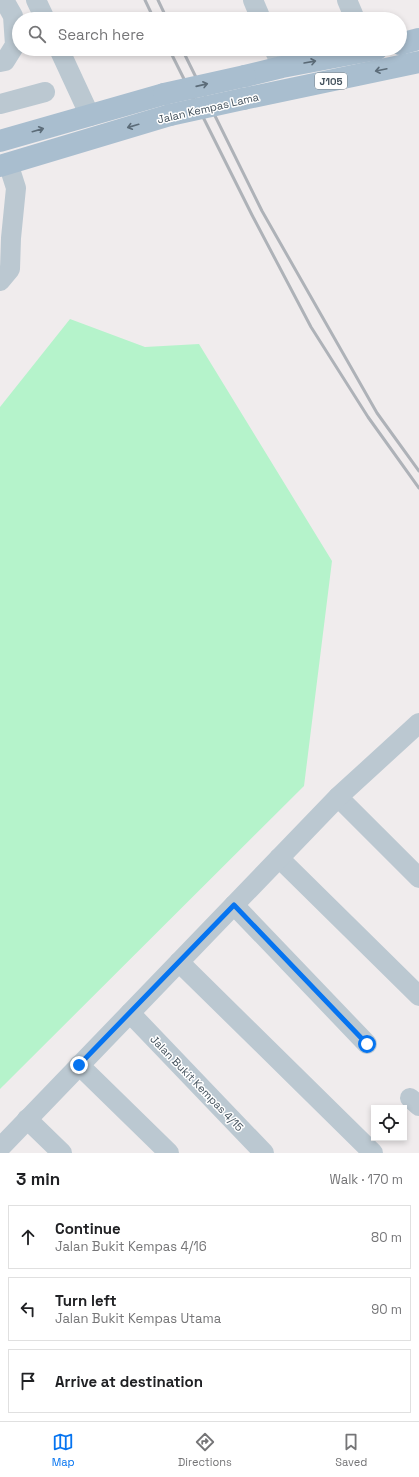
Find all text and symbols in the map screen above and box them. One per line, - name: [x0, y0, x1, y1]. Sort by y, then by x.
- search box: [12, 12, 407, 56]
- icon: search: [26, 23, 48, 45]
- text: Search here: [58, 25, 144, 44]
- one-way arrow: [304, 57, 317, 65]
- one-way arrow: [375, 67, 388, 75]
- road number: J105: [315, 73, 347, 89]
- one-way arrow: [196, 81, 209, 89]
- street label: Jalan Kempas Lama: [156, 89, 261, 126]
- one-way arrow: [127, 123, 140, 130]
- one-way arrow: [31, 126, 44, 133]
- street label: Jalan Bukit Kempas 4/15: [147, 1032, 247, 1134]
- route start: [358, 1035, 376, 1053]
- route end: [70, 1056, 88, 1074]
- map controls: [371, 1105, 407, 1141]
- button: locate: [371, 1105, 407, 1141]
- text: 3 min: [16, 1168, 60, 1190]
- text: Walk · 170 m: [329, 1171, 403, 1188]
- text: Continue: [55, 1219, 121, 1238]
- icon: ahead: [17, 1226, 39, 1248]
- text: 80 m: [371, 1229, 402, 1246]
- text: Jalan Bukit Kempas 4/16: [55, 1238, 207, 1255]
- text: Turn left: [55, 1291, 117, 1310]
- icon: left: [17, 1298, 39, 1320]
- text: 90 m: [371, 1301, 402, 1318]
- text: Jalan Bukit Kempas Utama: [55, 1310, 221, 1327]
- icon: arrive: [17, 1370, 39, 1392]
- text: Arrive at destination: [55, 1372, 203, 1391]
- tab: Map: [52, 1431, 75, 1469]
- tab: Directions: [178, 1431, 232, 1469]
- tab: Saved: [335, 1431, 367, 1469]

